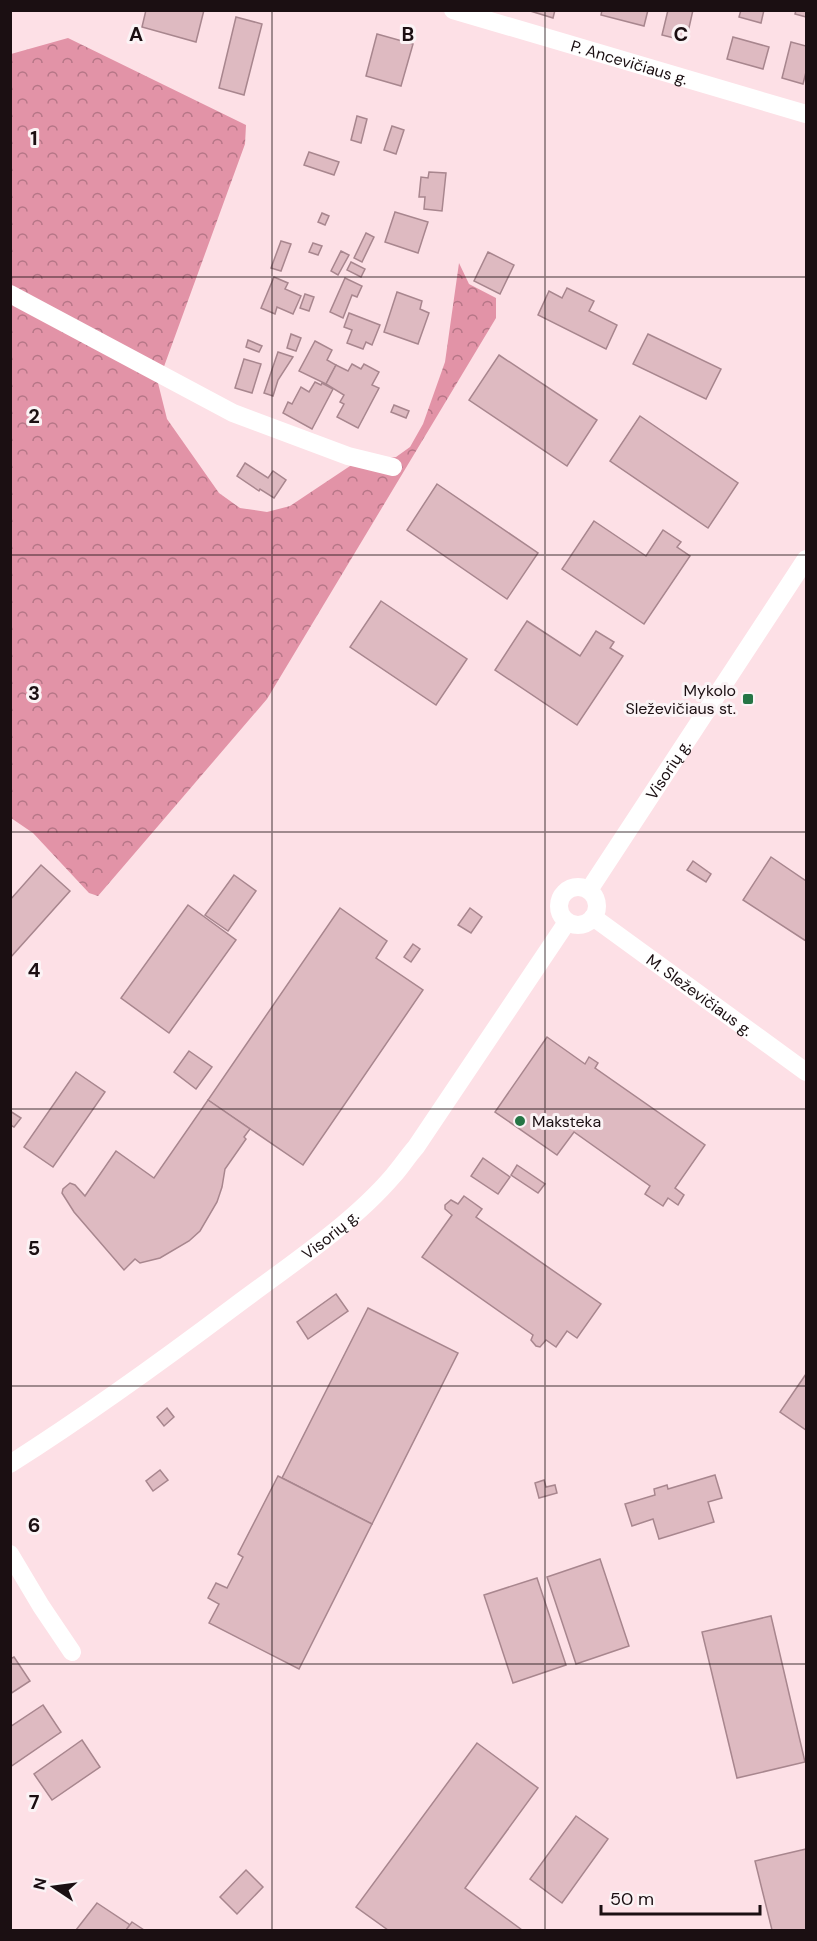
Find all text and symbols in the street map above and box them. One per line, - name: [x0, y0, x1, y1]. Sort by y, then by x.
- text: A: [129, 21, 143, 47]
- text: B: [402, 21, 414, 47]
- text: C: [674, 21, 688, 47]
- street label: P. Ancevičiaus g.: [568, 35, 690, 90]
- text: 1: [30, 125, 38, 151]
- text: 2: [28, 403, 40, 429]
- text: 3: [28, 680, 40, 706]
- place label: Mykolo Sleževičiaus st.: [625, 680, 736, 719]
- marker: Mykolo Sleževičiaus st.: [741, 692, 755, 706]
- street label: Visorių g.: [641, 736, 696, 804]
- street label: M. Sleževičiaus g.: [642, 949, 757, 1041]
- text: 4: [28, 957, 41, 983]
- place label: Maksteka: [532, 1111, 601, 1132]
- marker: Maksteka: [513, 1114, 527, 1128]
- street label: Visorių g.: [298, 1206, 363, 1264]
- text: 5: [28, 1235, 40, 1261]
- text: 6: [28, 1512, 40, 1538]
- text: 7: [29, 1789, 40, 1815]
- north arrow: [24, 1857, 84, 1917]
- text: N: [28, 1876, 51, 1892]
- scale bar: [601, 1878, 760, 1916]
- text: 50 m: [610, 1887, 654, 1911]

